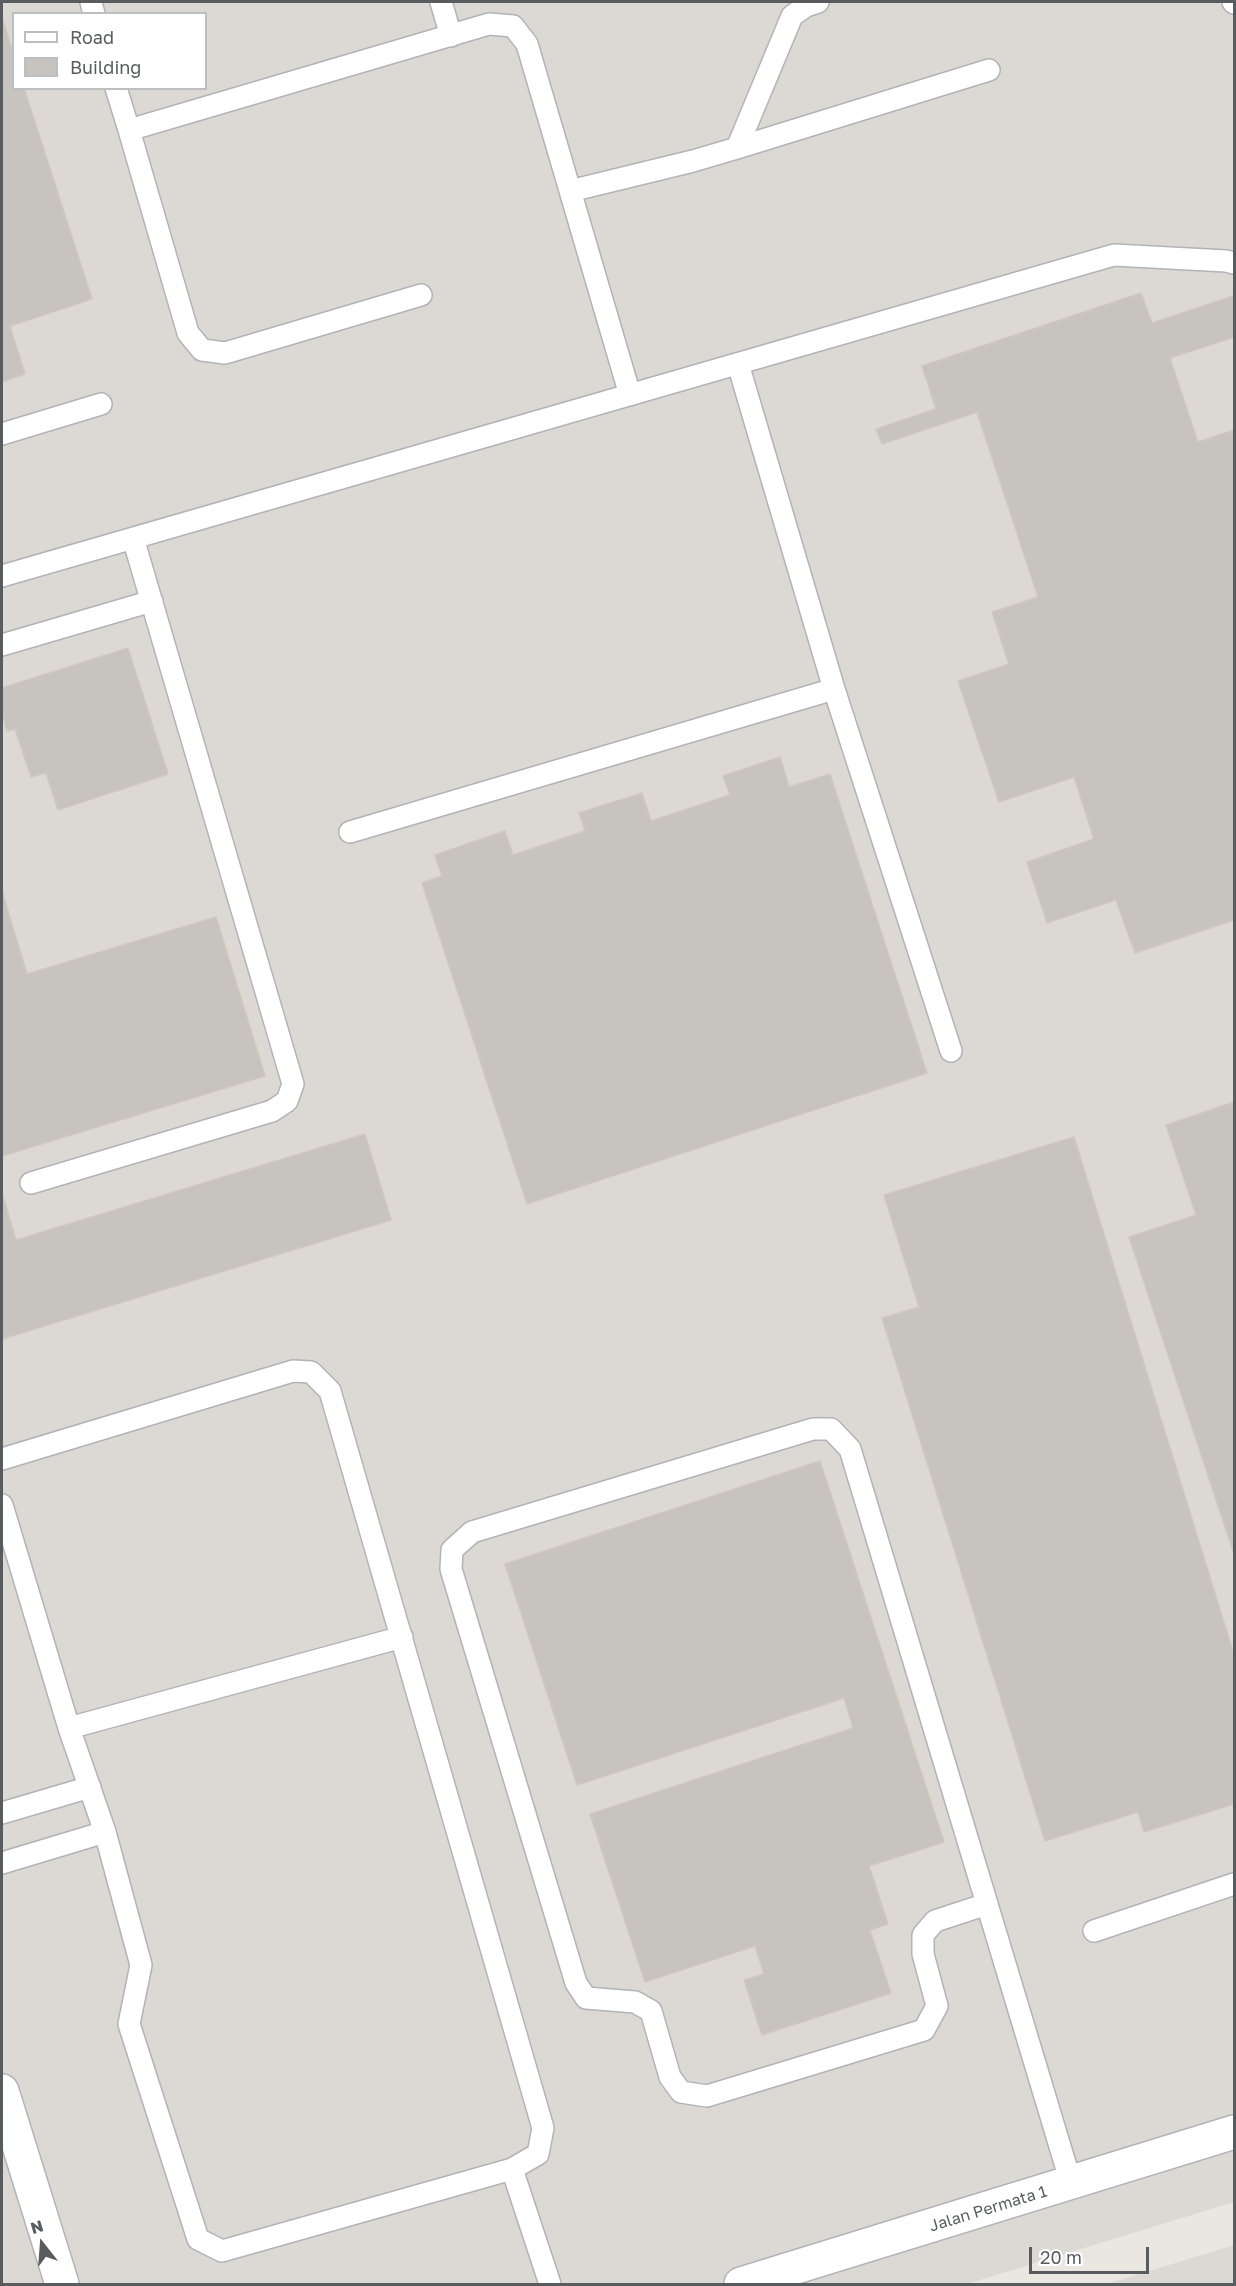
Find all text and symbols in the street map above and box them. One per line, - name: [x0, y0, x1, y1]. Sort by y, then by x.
- legend: [12, 12, 207, 90]
- text: Road: [70, 26, 114, 48]
- text: Building: [70, 56, 141, 78]
- street label: Jalan Permata 1: [927, 2182, 1049, 2236]
- north arrow: [12, 2214, 72, 2274]
- text: N: [28, 2215, 45, 2238]
- scale bar: [1032, 2235, 1152, 2273]
- text: 20 m: [1040, 2246, 1082, 2268]

